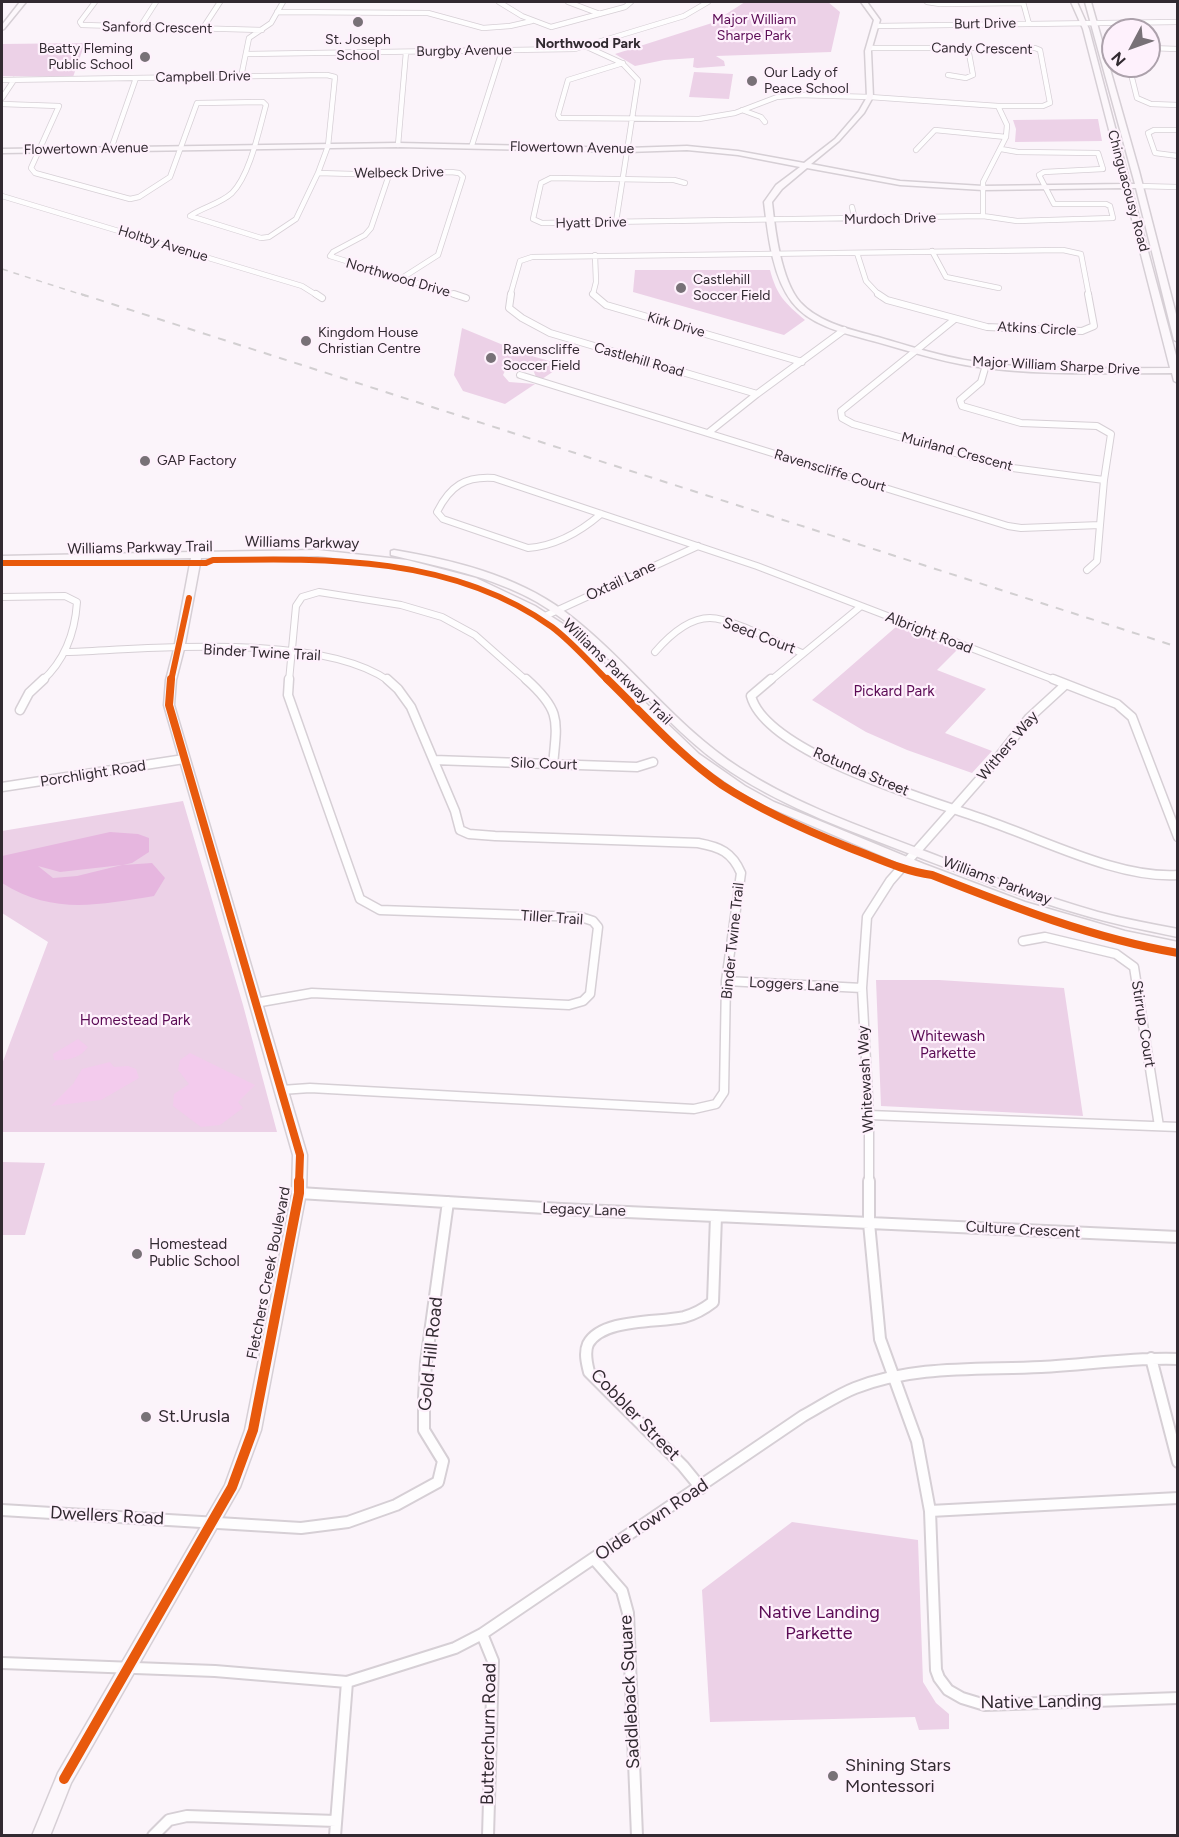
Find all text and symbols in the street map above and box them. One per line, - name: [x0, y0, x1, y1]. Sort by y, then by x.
- park label: Major William Sharpe Park: [712, 12, 796, 44]
- marker: St. Joseph School: [351, 15, 365, 29]
- street label: Burt Drive: [954, 15, 1016, 33]
- north arrow: [1101, 18, 1161, 78]
- street label: Sanford Crescent: [102, 19, 212, 37]
- place label: St. Joseph School: [325, 32, 391, 64]
- district label: Northwood Park: [535, 36, 641, 52]
- street label: Candy Crescent: [931, 40, 1033, 58]
- place label: Beatty Fleming Public School: [39, 41, 133, 74]
- street label: Burgby Avenue: [416, 42, 512, 60]
- text: N: [1107, 48, 1130, 70]
- marker: Beatty Fleming Public School: [138, 50, 152, 64]
- place label: Our Lady of Peace School: [764, 65, 849, 98]
- street label: Campbell Drive: [155, 68, 251, 86]
- marker: Our Lady of Peace School: [745, 74, 759, 88]
- street label: Chinguacousy Road: [1104, 128, 1152, 254]
- street label: Flowertown Avenue: [510, 139, 634, 157]
- street label: Flowertown Avenue: [24, 140, 148, 158]
- street label: Welbeck Drive: [354, 164, 444, 182]
- street label: Murdoch Drive: [844, 210, 936, 228]
- street label: Hyatt Drive: [555, 214, 627, 232]
- street label: Holtby Avenue: [116, 222, 210, 266]
- street label: Northwood Drive: [344, 255, 452, 301]
- place label: Castlehill Soccer Field: [693, 272, 770, 304]
- marker: Castlehill Soccer Field: [674, 281, 688, 295]
- street label: Kirk Drive: [645, 309, 707, 341]
- street label: Atkins Circle: [997, 319, 1077, 339]
- place label: Kingdom House Christian Centre: [318, 325, 421, 358]
- marker: Kingdom House Christian Centre: [299, 334, 313, 348]
- street label: Castlehill Road: [592, 339, 686, 381]
- place label: Ravenscliffe Soccer Field: [503, 342, 580, 374]
- marker: Ravenscliffe Soccer Field: [484, 351, 498, 365]
- street label: Major William Sharpe Drive: [972, 353, 1140, 379]
- street label: Muirland Crescent: [899, 429, 1015, 475]
- street label: Ravenscliffe Court: [772, 446, 888, 496]
- place label: GAP Factory: [157, 453, 236, 469]
- marker: GAP Factory: [138, 454, 152, 468]
- street label: Williams Parkway: [245, 533, 359, 553]
- street label: Williams Parkway Trail: [67, 538, 213, 558]
- street label: Oxtail Lane: [583, 557, 659, 605]
- street label: Albright Road: [883, 608, 975, 658]
- street label: Seed Court: [720, 614, 798, 658]
- street label: Williams Parkway Trail: [558, 615, 676, 729]
- street label: Binder Twine Trail: [203, 641, 321, 665]
- park label: Pickard Park: [853, 683, 935, 701]
- street label: Withers Way: [974, 708, 1042, 784]
- street label: Rotunda Street: [810, 744, 912, 800]
- street label: Silo Court: [510, 754, 578, 774]
- street label: Porchlight Road: [39, 757, 147, 791]
- street label: Williams Parkway: [940, 853, 1054, 909]
- street label: Binder Twine Trail: [718, 882, 748, 1000]
- street label: Tiller Trail: [520, 907, 584, 929]
- street label: Loggers Lane: [749, 974, 839, 996]
- street label: Stirrup Court: [1127, 979, 1159, 1069]
- park label: Homestead Park: [80, 1012, 190, 1030]
- street label: Whitewash Way: [854, 1025, 878, 1133]
- park label: Whitewash Parkette: [911, 1028, 985, 1063]
- street label: Fletchers Creek Boulevard: [243, 1185, 295, 1361]
- street label: Legacy Lane: [542, 1200, 626, 1220]
- street label: Culture Crescent: [965, 1218, 1081, 1242]
- place label: Homestead Public School: [149, 1236, 240, 1271]
- marker: Homestead Public School: [130, 1247, 144, 1261]
- street label: Gold Hill Road: [414, 1296, 448, 1412]
- street label: Cobbler Street: [586, 1365, 684, 1465]
- place label: St.Urusla: [158, 1406, 230, 1428]
- marker: St.Urusla: [139, 1410, 153, 1424]
- street label: Olde Town Road: [591, 1474, 713, 1566]
- street label: Dwellers Road: [49, 1502, 165, 1530]
- park label: Native Landing Parkette: [758, 1602, 880, 1644]
- street label: Saddleback Square: [615, 1614, 645, 1770]
- street label: Butterchurn Road: [477, 1663, 501, 1805]
- street label: Native Landing: [980, 1690, 1102, 1714]
- place label: Shining Stars Montessori: [845, 1755, 951, 1798]
- marker: Shining Stars Montessori: [826, 1769, 840, 1783]

